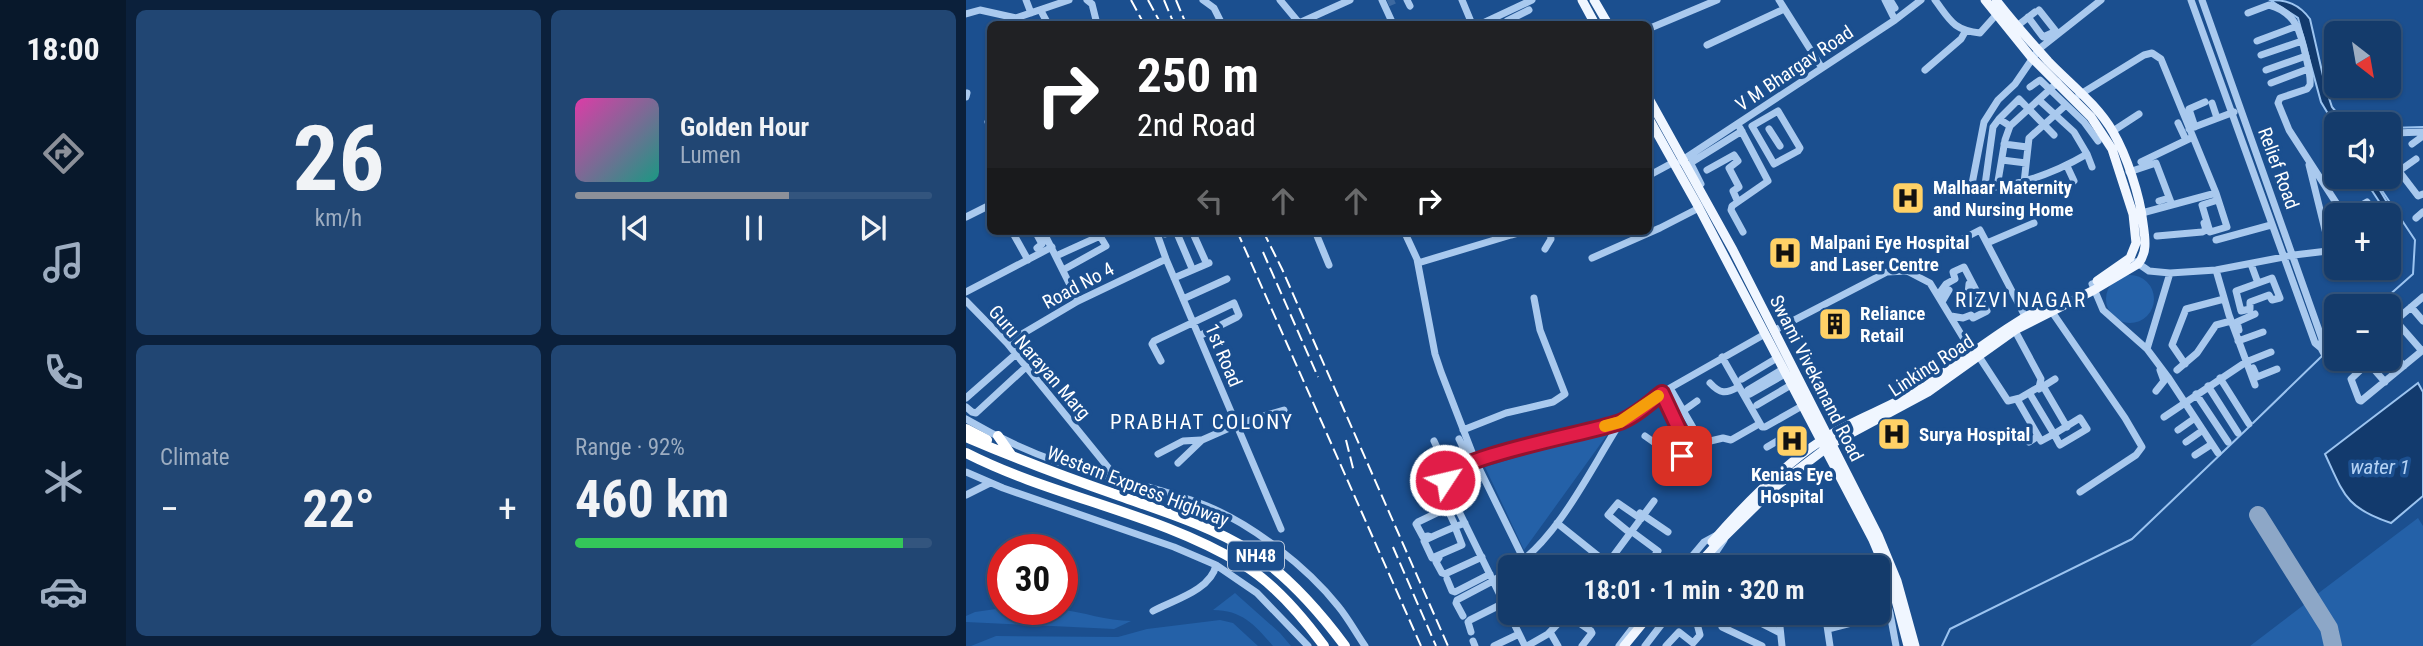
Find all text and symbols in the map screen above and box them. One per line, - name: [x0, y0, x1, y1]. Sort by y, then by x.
- street label: V M Bhargav Road: [1731, 21, 1857, 116]
- north arrow: [2324, 21, 2401, 98]
- map controls: [2324, 21, 2401, 371]
- text: 18:00: [26, 30, 100, 68]
- text: 250 m: [1137, 47, 1259, 104]
- icon: right: [1022, 49, 1113, 140]
- text: 26: [293, 106, 384, 212]
- text: 2nd Road: [1137, 106, 1256, 144]
- text: Golden Hour: [680, 112, 809, 142]
- button: sound: [2324, 112, 2401, 189]
- street label: Relief Road: [2253, 124, 2304, 212]
- icon: directions: [39, 129, 88, 178]
- text: Lumen: [680, 142, 741, 169]
- place label: Malhaar Maternity and Nursing Home: [1933, 176, 2073, 221]
- hospital icon: Malhaar Maternity and Nursing Home: [1889, 179, 1927, 217]
- icon: left: [1191, 182, 1229, 220]
- icon: ahead: [1264, 182, 1302, 220]
- icon: ahead: [1337, 182, 1375, 220]
- icon: right: [1410, 182, 1448, 220]
- button: +: [2324, 203, 2401, 280]
- text: km/h: [315, 205, 362, 232]
- icon: previous: [616, 209, 654, 247]
- icon: pause: [735, 209, 773, 247]
- icon: next: [854, 209, 892, 247]
- place label: Malpani Eye Hospital and Laser Centre: [1810, 231, 1969, 276]
- hospital icon: Malpani Eye Hospital and Laser Centre: [1766, 234, 1804, 272]
- icon: music: [39, 238, 88, 287]
- street label: Road No 4: [1039, 257, 1118, 314]
- district label: RIZVI NAGAR: [1955, 288, 2087, 312]
- street label: Swami Vivekanand Road: [1765, 291, 1868, 465]
- button: −: [2324, 294, 2401, 371]
- street label: Guru Narayan Marg: [984, 300, 1095, 424]
- place label: Reliance Retail: [1860, 302, 1925, 347]
- building icon: Reliance Retail: [1816, 305, 1854, 343]
- street label: 1st Road: [1200, 320, 1247, 390]
- street label: Linking Road: [1884, 329, 1978, 401]
- icon: phone: [39, 348, 88, 397]
- district label: PRABHAT COLONY: [1110, 410, 1294, 434]
- hospital icon: Surya Hospital: [1875, 415, 1913, 453]
- hospital icon: Kenias Eye Hospital: [1773, 422, 1811, 460]
- place label: Surya Hospital: [1919, 423, 2030, 446]
- pin: [1652, 426, 1712, 486]
- text: Range · 92%: [575, 434, 685, 461]
- icon: arrive: [1663, 437, 1701, 475]
- street label: Western Express Highway: [1044, 441, 1232, 532]
- position arrow: [1408, 443, 1482, 517]
- text: Climate: [160, 444, 230, 471]
- water label: water 1: [2350, 455, 2410, 479]
- icon: climate: [39, 457, 88, 506]
- place label: Kenias Eye Hospital: [1751, 463, 1833, 508]
- text: 460 km: [575, 469, 729, 530]
- text: 22°: [302, 479, 375, 540]
- text: −: [160, 487, 179, 531]
- text: +: [498, 487, 517, 531]
- speed limit sign: 30: [987, 534, 1078, 625]
- road number: NH48: [1228, 542, 1284, 570]
- icon: car: [39, 567, 88, 616]
- text: 18:01 · 1 min · 320 m: [1584, 575, 1804, 605]

